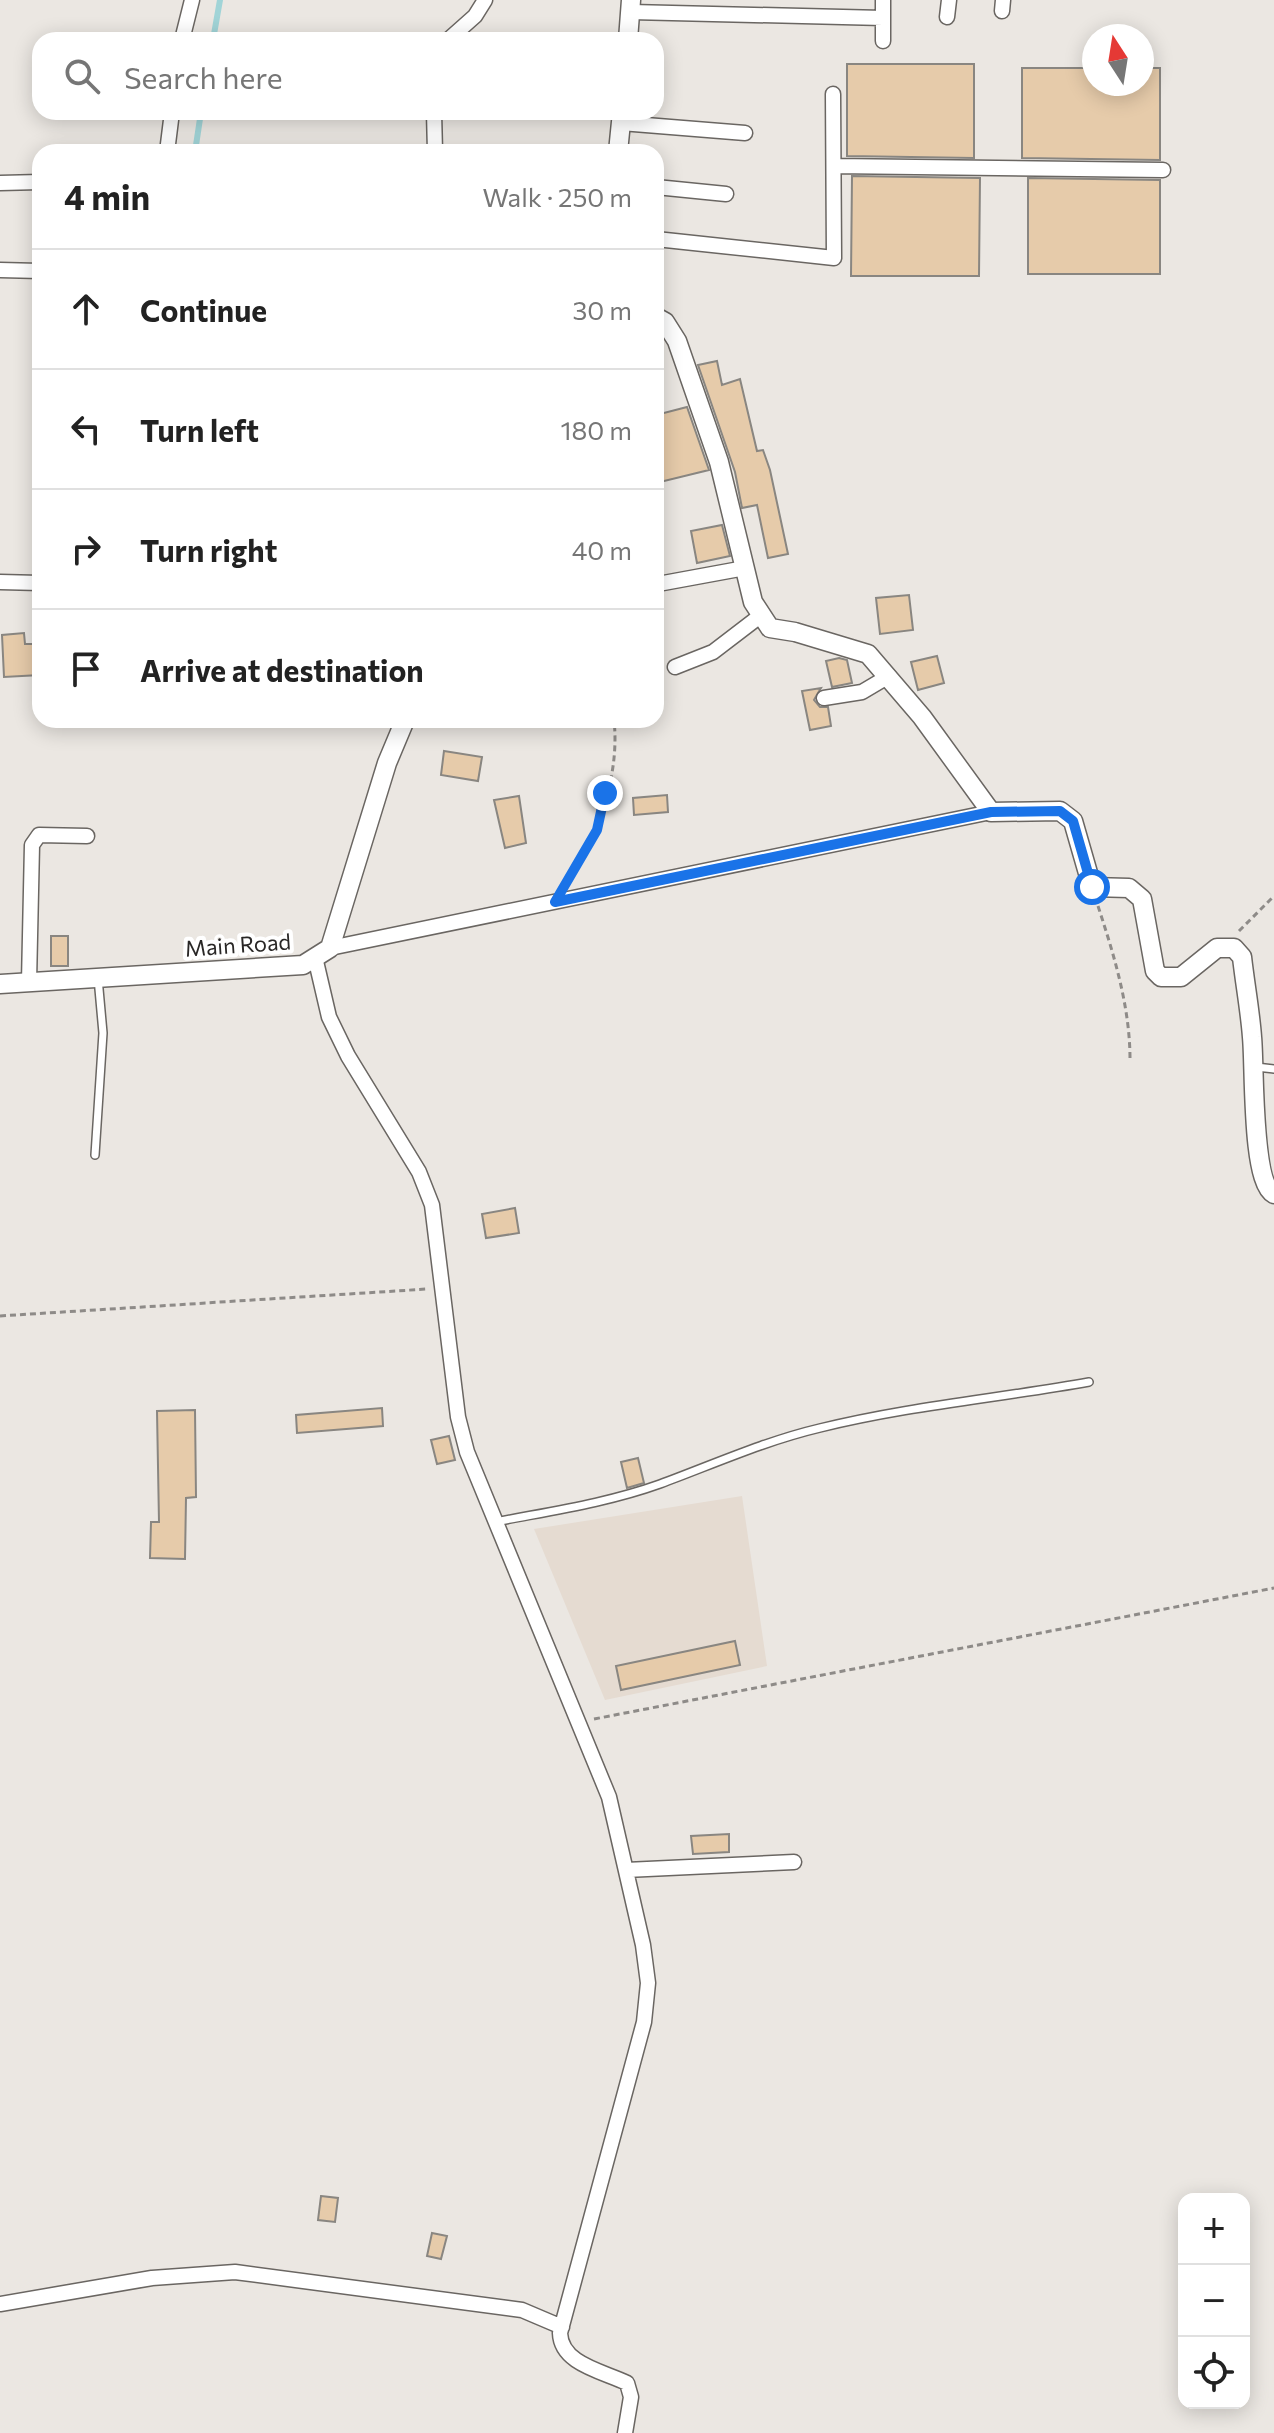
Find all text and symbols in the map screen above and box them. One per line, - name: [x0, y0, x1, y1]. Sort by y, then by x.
- north arrow: [1082, 24, 1154, 96]
- search box: [32, 32, 664, 120]
- icon: search: [60, 54, 104, 98]
- text: Search here: [124, 58, 283, 95]
- text: 4 min: [64, 175, 150, 217]
- text: Walk · 250 m: [482, 181, 632, 212]
- icon: ahead: [64, 287, 108, 331]
- text: Continue: [140, 291, 267, 328]
- text: 30 m: [573, 294, 632, 325]
- icon: left: [64, 407, 108, 451]
- text: Turn left: [140, 411, 259, 448]
- text: 180 m: [560, 414, 632, 445]
- icon: right: [64, 527, 108, 571]
- text: Turn right: [140, 531, 277, 568]
- text: 40 m: [572, 534, 632, 565]
- icon: arrive: [64, 647, 108, 691]
- text: Arrive at destination: [140, 651, 424, 688]
- route end: [587, 775, 623, 811]
- route start: [1074, 869, 1110, 905]
- street label: Main Road: [184, 927, 292, 962]
- map controls: [1178, 2193, 1250, 2409]
- button: +: [1178, 2193, 1250, 2265]
- button: −: [1178, 2265, 1250, 2337]
- button: locate: [1178, 2337, 1250, 2409]

